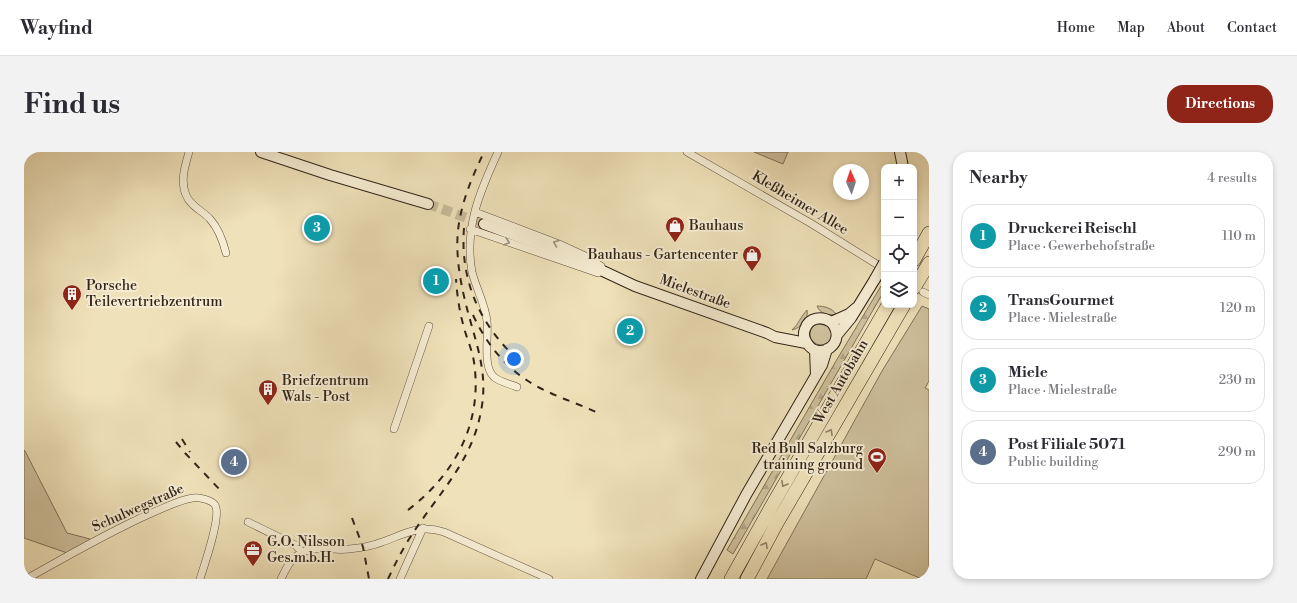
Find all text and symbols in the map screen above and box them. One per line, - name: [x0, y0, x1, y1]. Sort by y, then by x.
- text: Wayfind: [20, 16, 93, 40]
- text: Home: [1057, 19, 1095, 37]
- text: Map: [1117, 19, 1145, 37]
- text: About: [1167, 19, 1205, 37]
- text: Contact: [1227, 19, 1277, 37]
- button: Directions: [1167, 85, 1273, 123]
- text: Find us: [24, 87, 120, 122]
- north arrow: [833, 164, 869, 200]
- map controls: [881, 164, 917, 308]
- button: +: [881, 164, 917, 200]
- street label: Kleßheimer Allee: [748, 167, 852, 239]
- text: Nearby: [969, 167, 1028, 189]
- text: 4 results: [1207, 170, 1257, 186]
- button: −: [881, 200, 917, 236]
- pin: 3: [304, 213, 330, 243]
- shop icon: Bauhaus: [664, 215, 686, 243]
- place label: Bauhaus: [688, 217, 743, 235]
- text: Druckerei Reischl: [1008, 219, 1137, 238]
- text: 1: [980, 228, 986, 244]
- text: 110 m: [1222, 228, 1256, 244]
- button: locate: [881, 236, 917, 272]
- one-way arrow: [504, 238, 511, 246]
- text: Place · Gewerbehofstraße: [1008, 238, 1155, 254]
- one-way arrow: [553, 240, 560, 248]
- shop icon: Bauhaus - Gartencenter: [741, 244, 763, 272]
- place label: Bauhaus - Gartencenter: [587, 246, 738, 264]
- pin: 1: [423, 266, 449, 296]
- street label: Mielestraße: [657, 271, 733, 313]
- button: layers: [881, 272, 917, 308]
- place label: Porsche Teilevertriebzentrum: [86, 277, 222, 311]
- building icon: Porsche Teilevertriebzentrum: [61, 283, 83, 311]
- text: TransGourmet: [1008, 291, 1114, 310]
- text: 2: [979, 300, 987, 316]
- text: 120 m: [1220, 300, 1256, 316]
- text: Place · Mielestraße: [1008, 310, 1117, 326]
- pin: 2: [617, 316, 643, 346]
- street label: West Autobahn: [809, 336, 873, 428]
- your location: [504, 349, 524, 369]
- text: Miele: [1008, 363, 1048, 382]
- place label: Briefzentrum Wals - Post: [281, 372, 369, 406]
- text: 3: [979, 372, 987, 388]
- text: 230 m: [1219, 372, 1256, 388]
- building icon: Briefzentrum Wals - Post: [257, 378, 279, 406]
- text: Place · Mielestraße: [1008, 382, 1117, 398]
- one-way arrow: [825, 429, 833, 436]
- text: Post Filiale 5071: [1008, 435, 1125, 454]
- place label: Red Bull Salzburg training ground: [751, 440, 864, 474]
- text: 4: [979, 444, 987, 460]
- text: 290 m: [1218, 444, 1256, 460]
- sports icon: Red Bull Salzburg training ground: [866, 446, 888, 474]
- pin: 4: [221, 447, 247, 477]
- text: Public building: [1008, 454, 1098, 470]
- street label: Schulwegstraße: [89, 480, 187, 536]
- one-way arrow: [781, 480, 789, 487]
- place label: G.O. Nilsson Ges.m.b.H.: [267, 533, 346, 567]
- office icon: G.O. Nilsson Ges.m.b.H.: [242, 539, 264, 567]
- one-way arrow: [761, 542, 768, 549]

